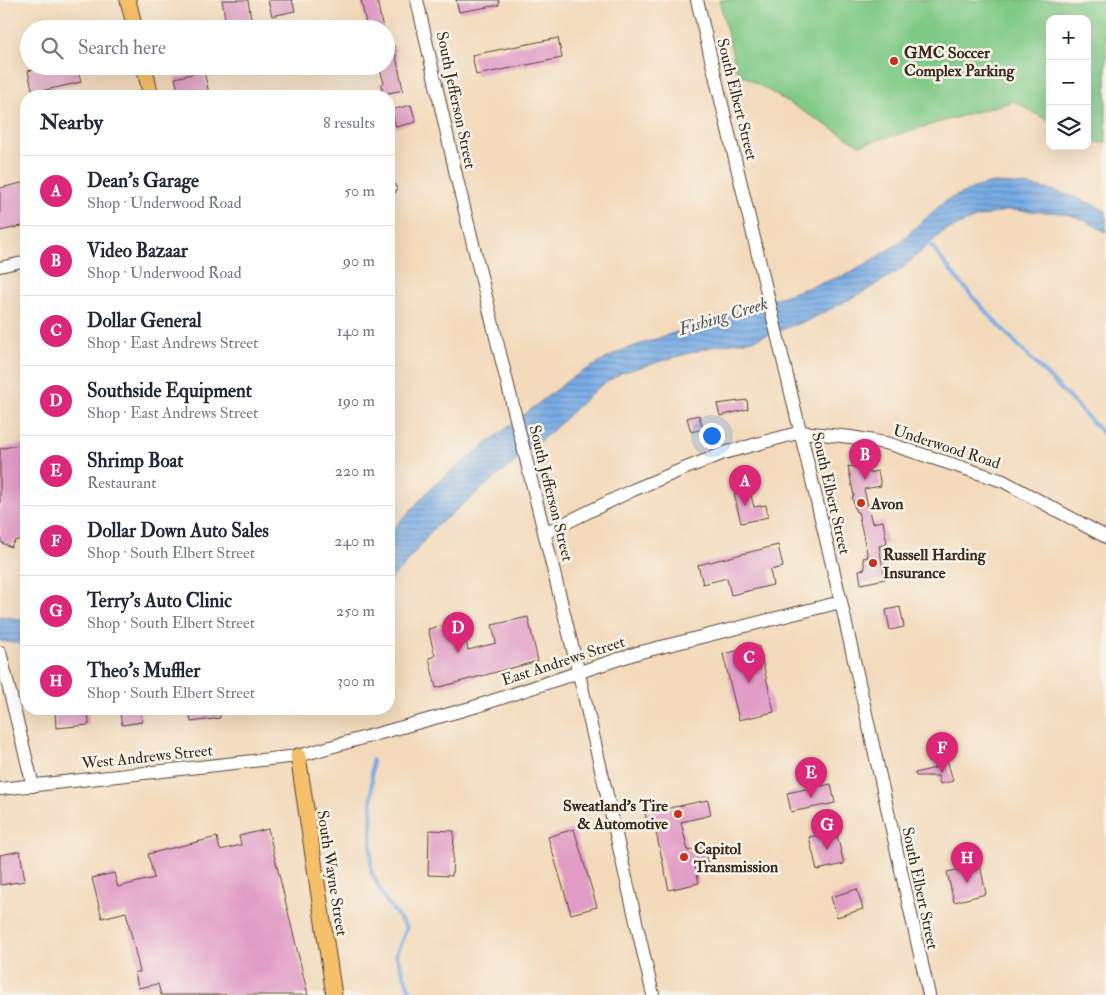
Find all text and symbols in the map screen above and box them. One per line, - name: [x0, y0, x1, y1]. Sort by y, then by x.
- map controls: [1046, 15, 1091, 150]
- button: +: [1046, 15, 1091, 60]
- search box: [20, 20, 395, 75]
- street label: South Jefferson Street: [431, 30, 480, 171]
- icon: search: [38, 34, 66, 62]
- text: Search here: [78, 36, 166, 60]
- street label: South Elbert Street: [712, 36, 762, 162]
- place label: GMC Soccer Complex Parking: [904, 43, 1016, 82]
- marker: GMC Soccer Complex Parking: [888, 55, 900, 67]
- button: −: [1046, 60, 1091, 105]
- button: layers: [1046, 105, 1091, 150]
- text: Nearby: [40, 109, 103, 136]
- text: 8 results: [323, 113, 375, 133]
- text: Dean's Garage: [87, 169, 199, 193]
- text: A: [51, 181, 61, 201]
- text: 50 m: [344, 181, 375, 201]
- text: Shop · Underwood Road: [87, 193, 242, 213]
- text: Video Bazaar: [87, 239, 188, 263]
- text: B: [51, 251, 61, 271]
- text: 90 m: [343, 251, 375, 271]
- text: Shop · Underwood Road: [87, 263, 242, 283]
- water label: Fishing Creek: [675, 292, 771, 341]
- text: Dollar General: [87, 309, 202, 333]
- text: C: [50, 321, 62, 341]
- text: 140 m: [337, 321, 375, 341]
- text: Shop · East Andrews Street: [87, 333, 258, 353]
- text: Southside Equipment: [87, 379, 252, 403]
- text: D: [49, 391, 63, 411]
- text: 190 m: [337, 391, 375, 411]
- text: Shop · East Andrews Street: [87, 403, 258, 423]
- street label: Underwood Road: [891, 420, 1003, 474]
- street label: South Jefferson Street: [523, 423, 578, 564]
- your location: [699, 423, 725, 449]
- street label: South Elbert Street: [807, 430, 855, 556]
- pin: B: [849, 439, 881, 480]
- text: Shrimp Boat: [87, 449, 184, 473]
- text: E: [50, 461, 62, 481]
- text: 220 m: [335, 461, 375, 481]
- pin: A: [729, 465, 761, 506]
- text: Restaurant: [87, 473, 156, 493]
- place label: Avon: [870, 494, 904, 514]
- marker: Avon: [855, 497, 867, 509]
- text: Dollar Down Auto Sales: [87, 519, 269, 543]
- text: F: [51, 531, 61, 551]
- text: 240 m: [334, 531, 375, 551]
- text: Shop · South Elbert Street: [87, 543, 255, 563]
- place label: Russell Harding Insurance: [883, 545, 987, 583]
- marker: Russell Harding Insurance: [867, 557, 879, 569]
- text: Terry's Auto Clinic: [87, 589, 232, 613]
- text: G: [49, 601, 63, 621]
- text: 250 m: [336, 601, 375, 621]
- pin: D: [442, 612, 474, 653]
- text: Shop · South Elbert Street: [87, 613, 255, 633]
- street label: East Andrews Street: [499, 632, 627, 690]
- pin: C: [733, 642, 765, 683]
- text: Theo's Muffler: [87, 659, 200, 683]
- text: H: [49, 671, 63, 691]
- text: 300 m: [337, 671, 375, 691]
- text: Shop · South Elbert Street: [87, 683, 255, 703]
- pin: F: [926, 732, 958, 773]
- street label: West Andrews Street: [80, 740, 214, 774]
- pin: E: [795, 757, 827, 798]
- place label: Sweatland's Tire & Automotive: [563, 796, 668, 834]
- marker: Sweatland's Tire & Automotive: [672, 808, 684, 820]
- street label: South Wayne Street: [312, 809, 352, 937]
- pin: G: [811, 809, 843, 850]
- street label: South Elbert Street: [897, 825, 943, 951]
- place label: Capitol Transmission: [693, 839, 779, 877]
- pin: H: [951, 842, 983, 883]
- marker: Capitol Transmission: [678, 851, 690, 863]

